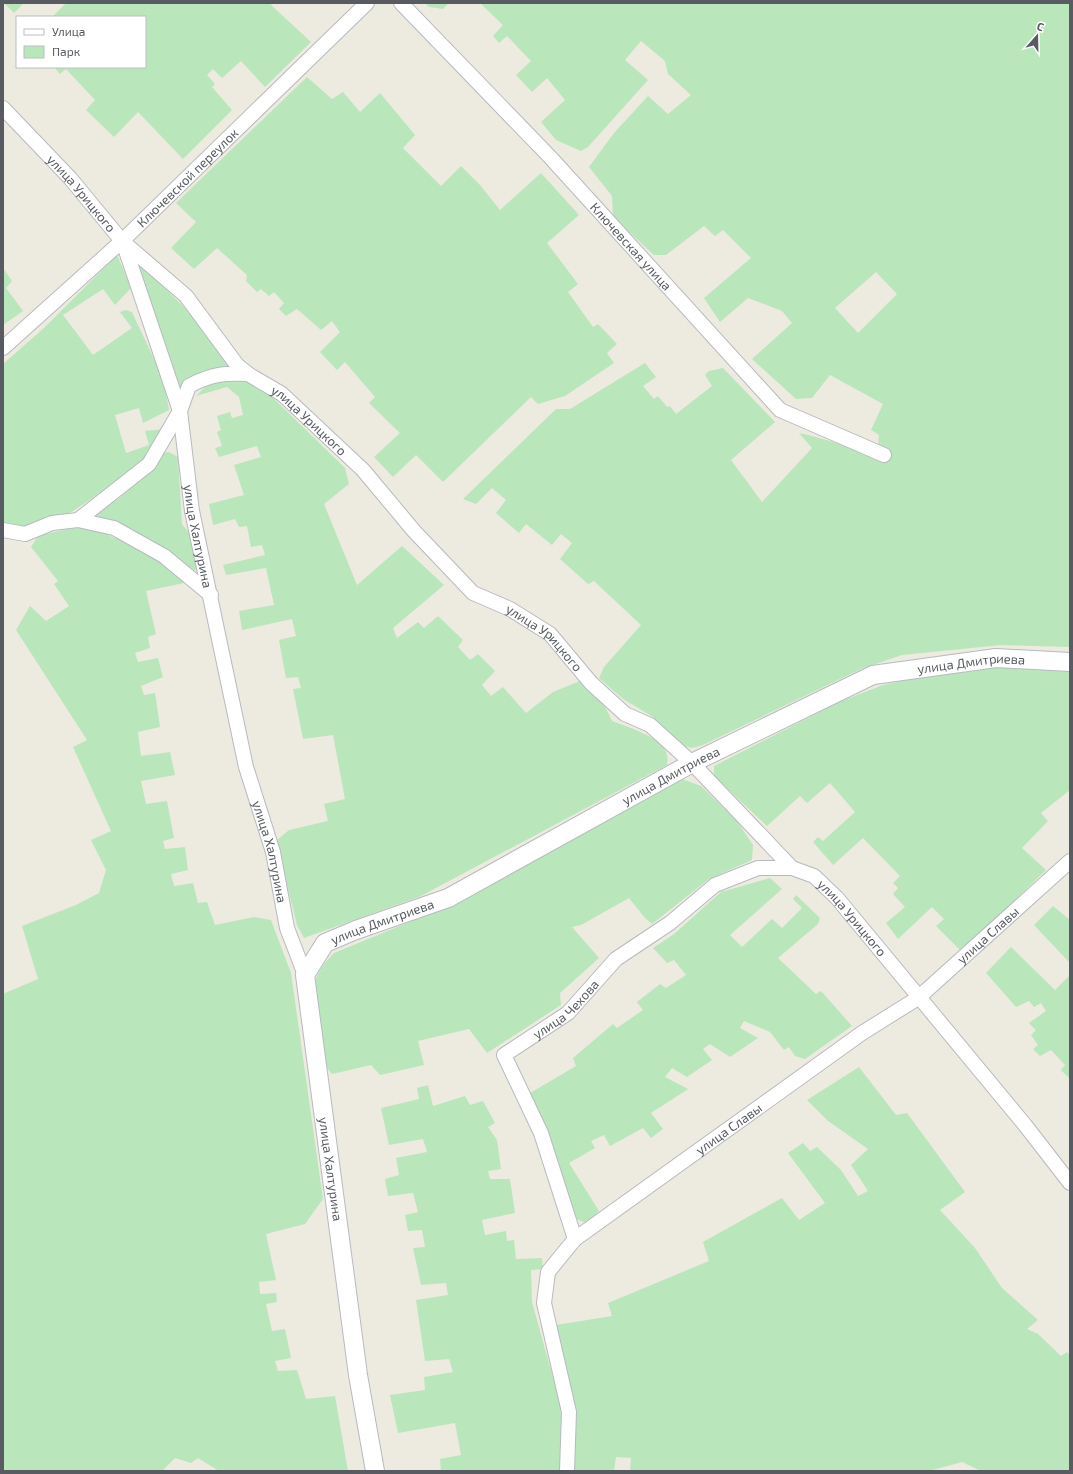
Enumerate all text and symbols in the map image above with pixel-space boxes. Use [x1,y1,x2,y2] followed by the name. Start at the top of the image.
[16,16,146,68] legend
[1017,16,1057,56] north arrow
[1035,19,1046,34] text: С
[52,24,85,38] text: Улица
[52,44,81,58] text: Парк
[133,125,241,230] street label: Ключевской переулок
[44,151,119,235] street label: улица Урицкого
[587,199,675,294] street label: Ключевская улица
[269,382,350,459] street label: улица Урицкого
[181,484,216,589] street label: улица Халтурина
[504,600,586,675] street label: улица Урицкого
[916,650,1026,677] street label: улица Дмитриева
[619,743,722,808] street label: улица Дмитриева
[249,799,290,904] street label: улица Халтурина
[814,876,890,960] street label: улица Урицкого
[328,896,436,948] street label: улица Дмитриева
[954,903,1022,967] street label: улица Славы
[530,976,602,1042] street label: улица Чехова
[692,1099,765,1158] street label: улица Славы
[316,1116,346,1222] street label: улица Халтурина

